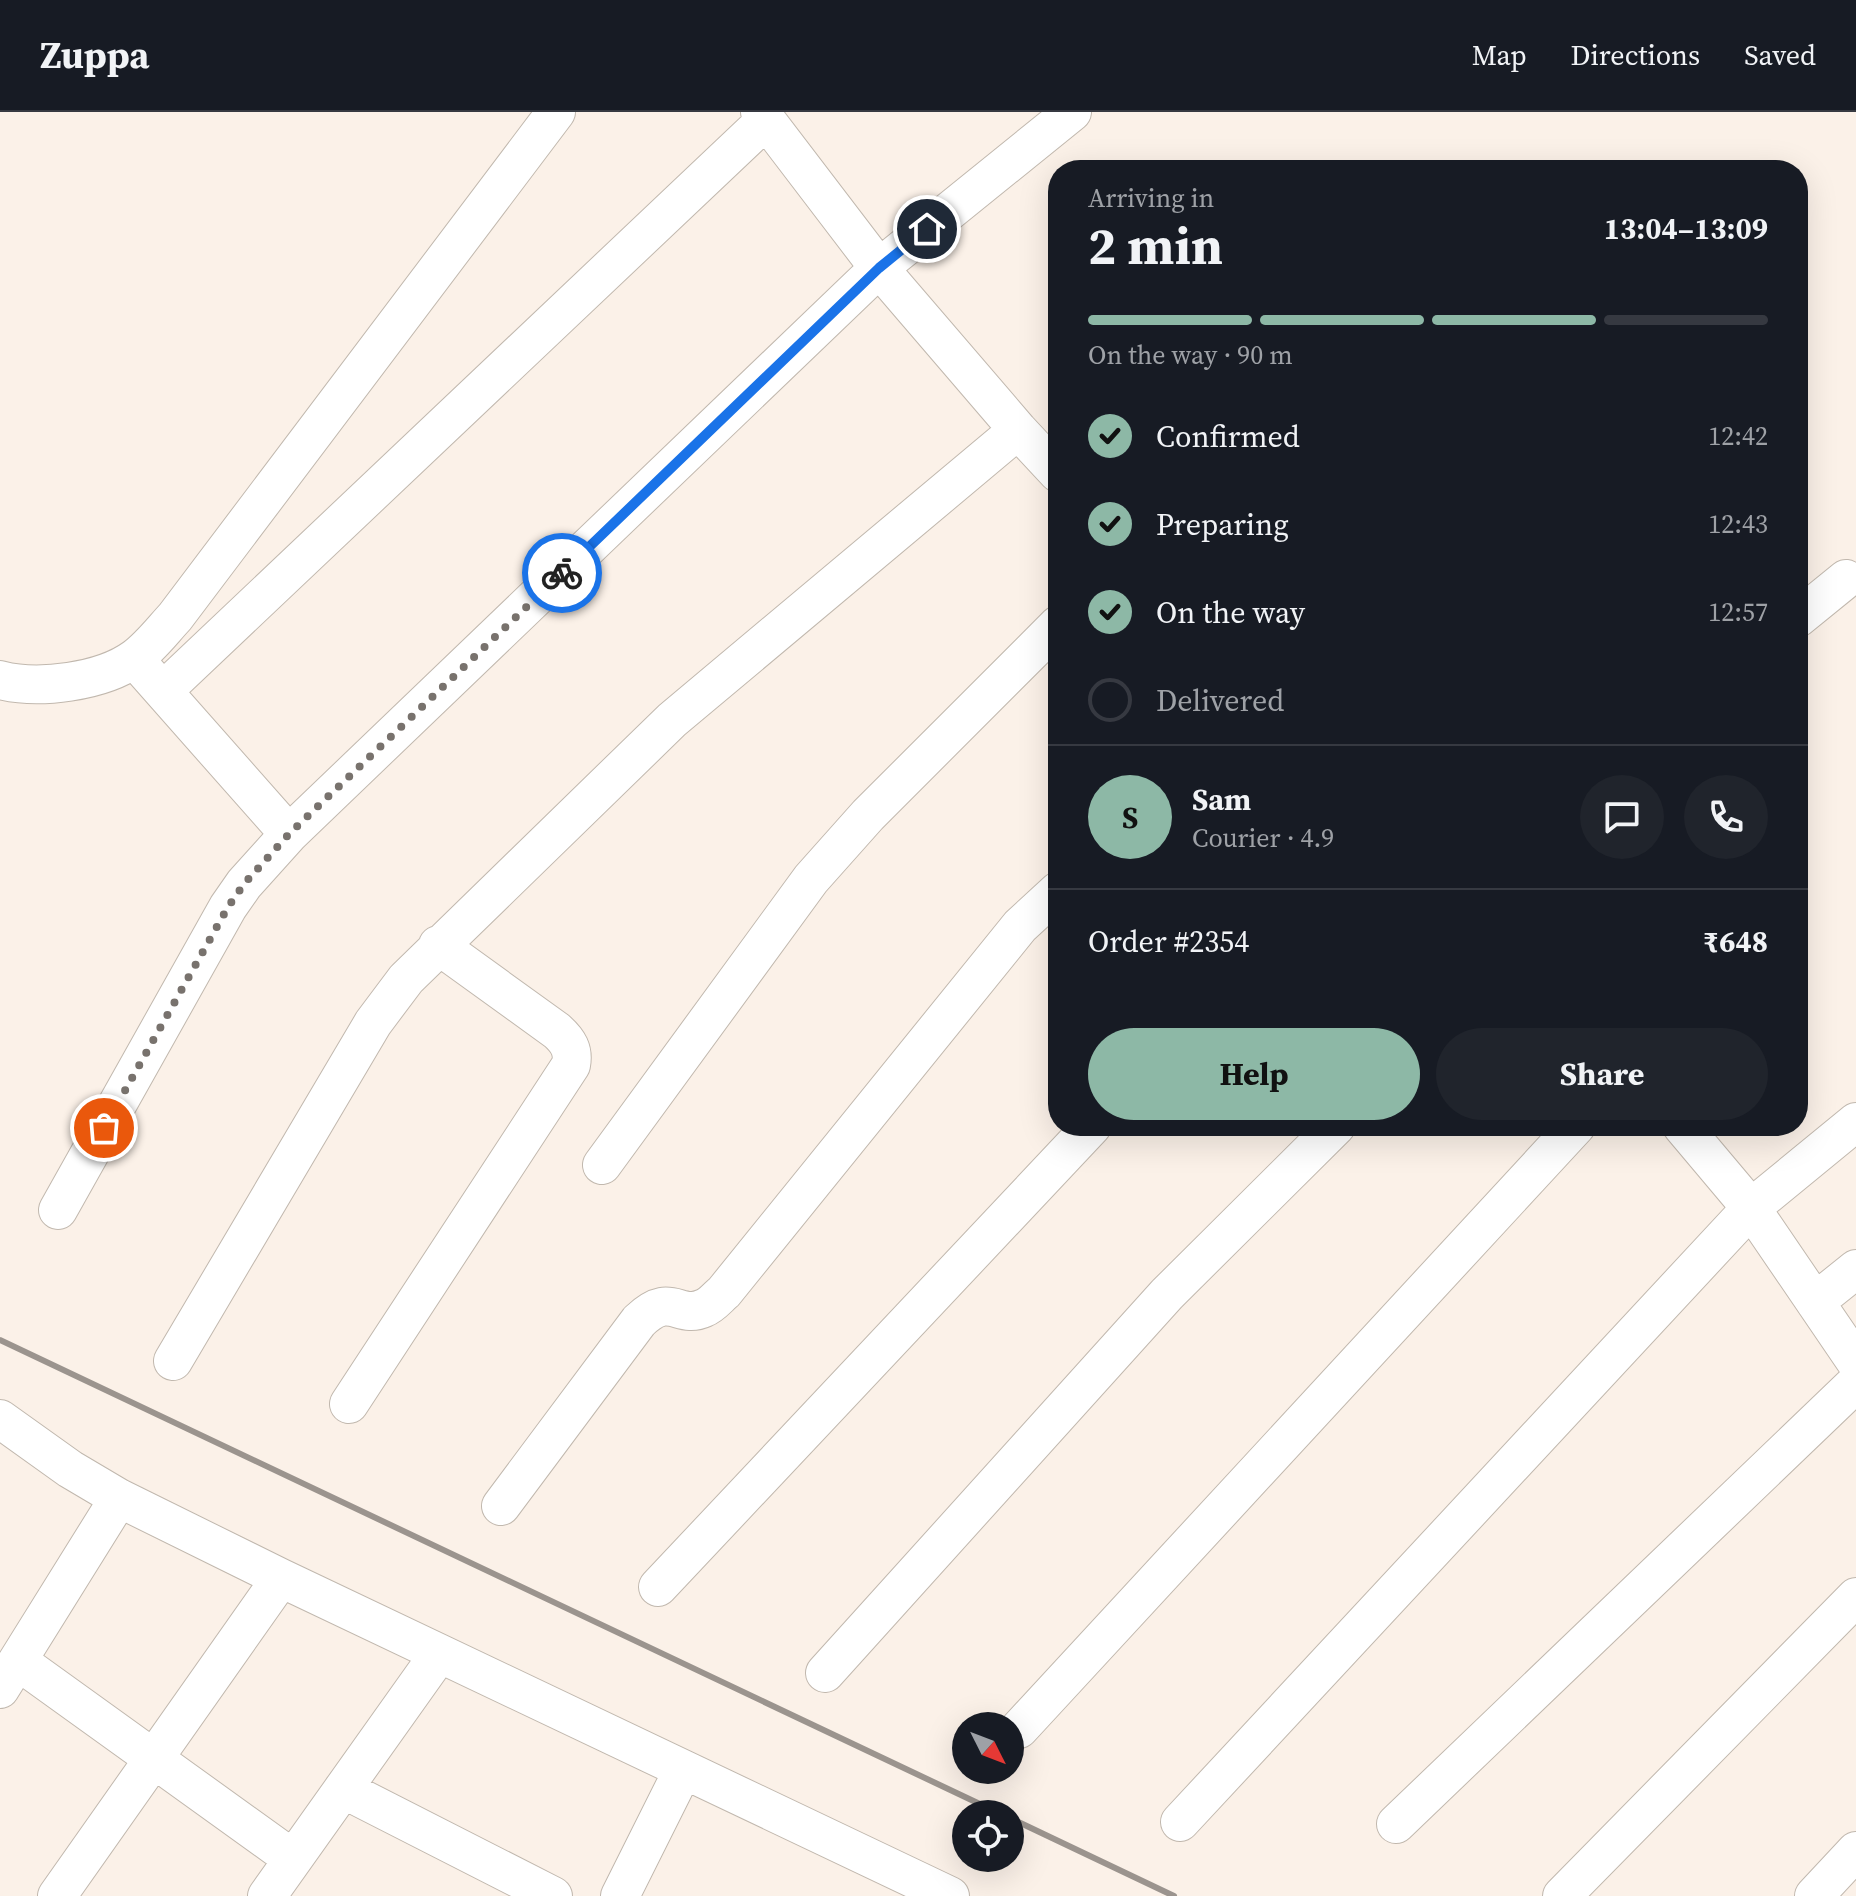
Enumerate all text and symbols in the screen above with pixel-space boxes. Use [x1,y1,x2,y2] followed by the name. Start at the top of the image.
[40,29,150,81] text: Zuppa
[1472,36,1527,74] text: Map
[1571,36,1700,74] text: Directions
[1744,36,1816,74] text: Saved
[1088,180,1214,216] text: Arriving in
[893,195,961,263] pin
[905,207,949,251] icon: home
[1604,208,1768,249] text: 13:04–13:09
[1088,210,1223,281] text: 2 min
[1088,337,1293,373] text: On the way · 90 m
[1088,414,1132,458] icon: check
[1156,416,1300,457] text: Confirmed
[1708,418,1768,454] text: 12:42
[1088,502,1132,546] icon: check
[1156,504,1289,545] text: Preparing
[1708,506,1768,542] text: 12:43
[522,533,602,613] courier
[540,551,584,595] icon: bike
[1088,590,1132,634] icon: check
[1156,592,1305,633] text: On the way
[1708,594,1768,630] text: 12:57
[1156,680,1284,721] text: Delivered
[1580,775,1664,859] button: chat
[1684,775,1768,859] button: phone
[1192,779,1251,820] text: Sam
[1122,797,1138,838] text: S
[1192,820,1334,856] text: Courier · 4.9
[1088,921,1249,962] text: Order #2354
[1703,921,1768,962] text: ₹648
[1088,1028,1420,1120] button: Help
[1436,1028,1768,1120] button: Share
[70,1094,138,1162] pin
[82,1106,126,1150] icon: bag
[952,1712,1024,1784] north arrow
[952,1712,1024,1872] map controls
[952,1800,1024,1872] button: locate

